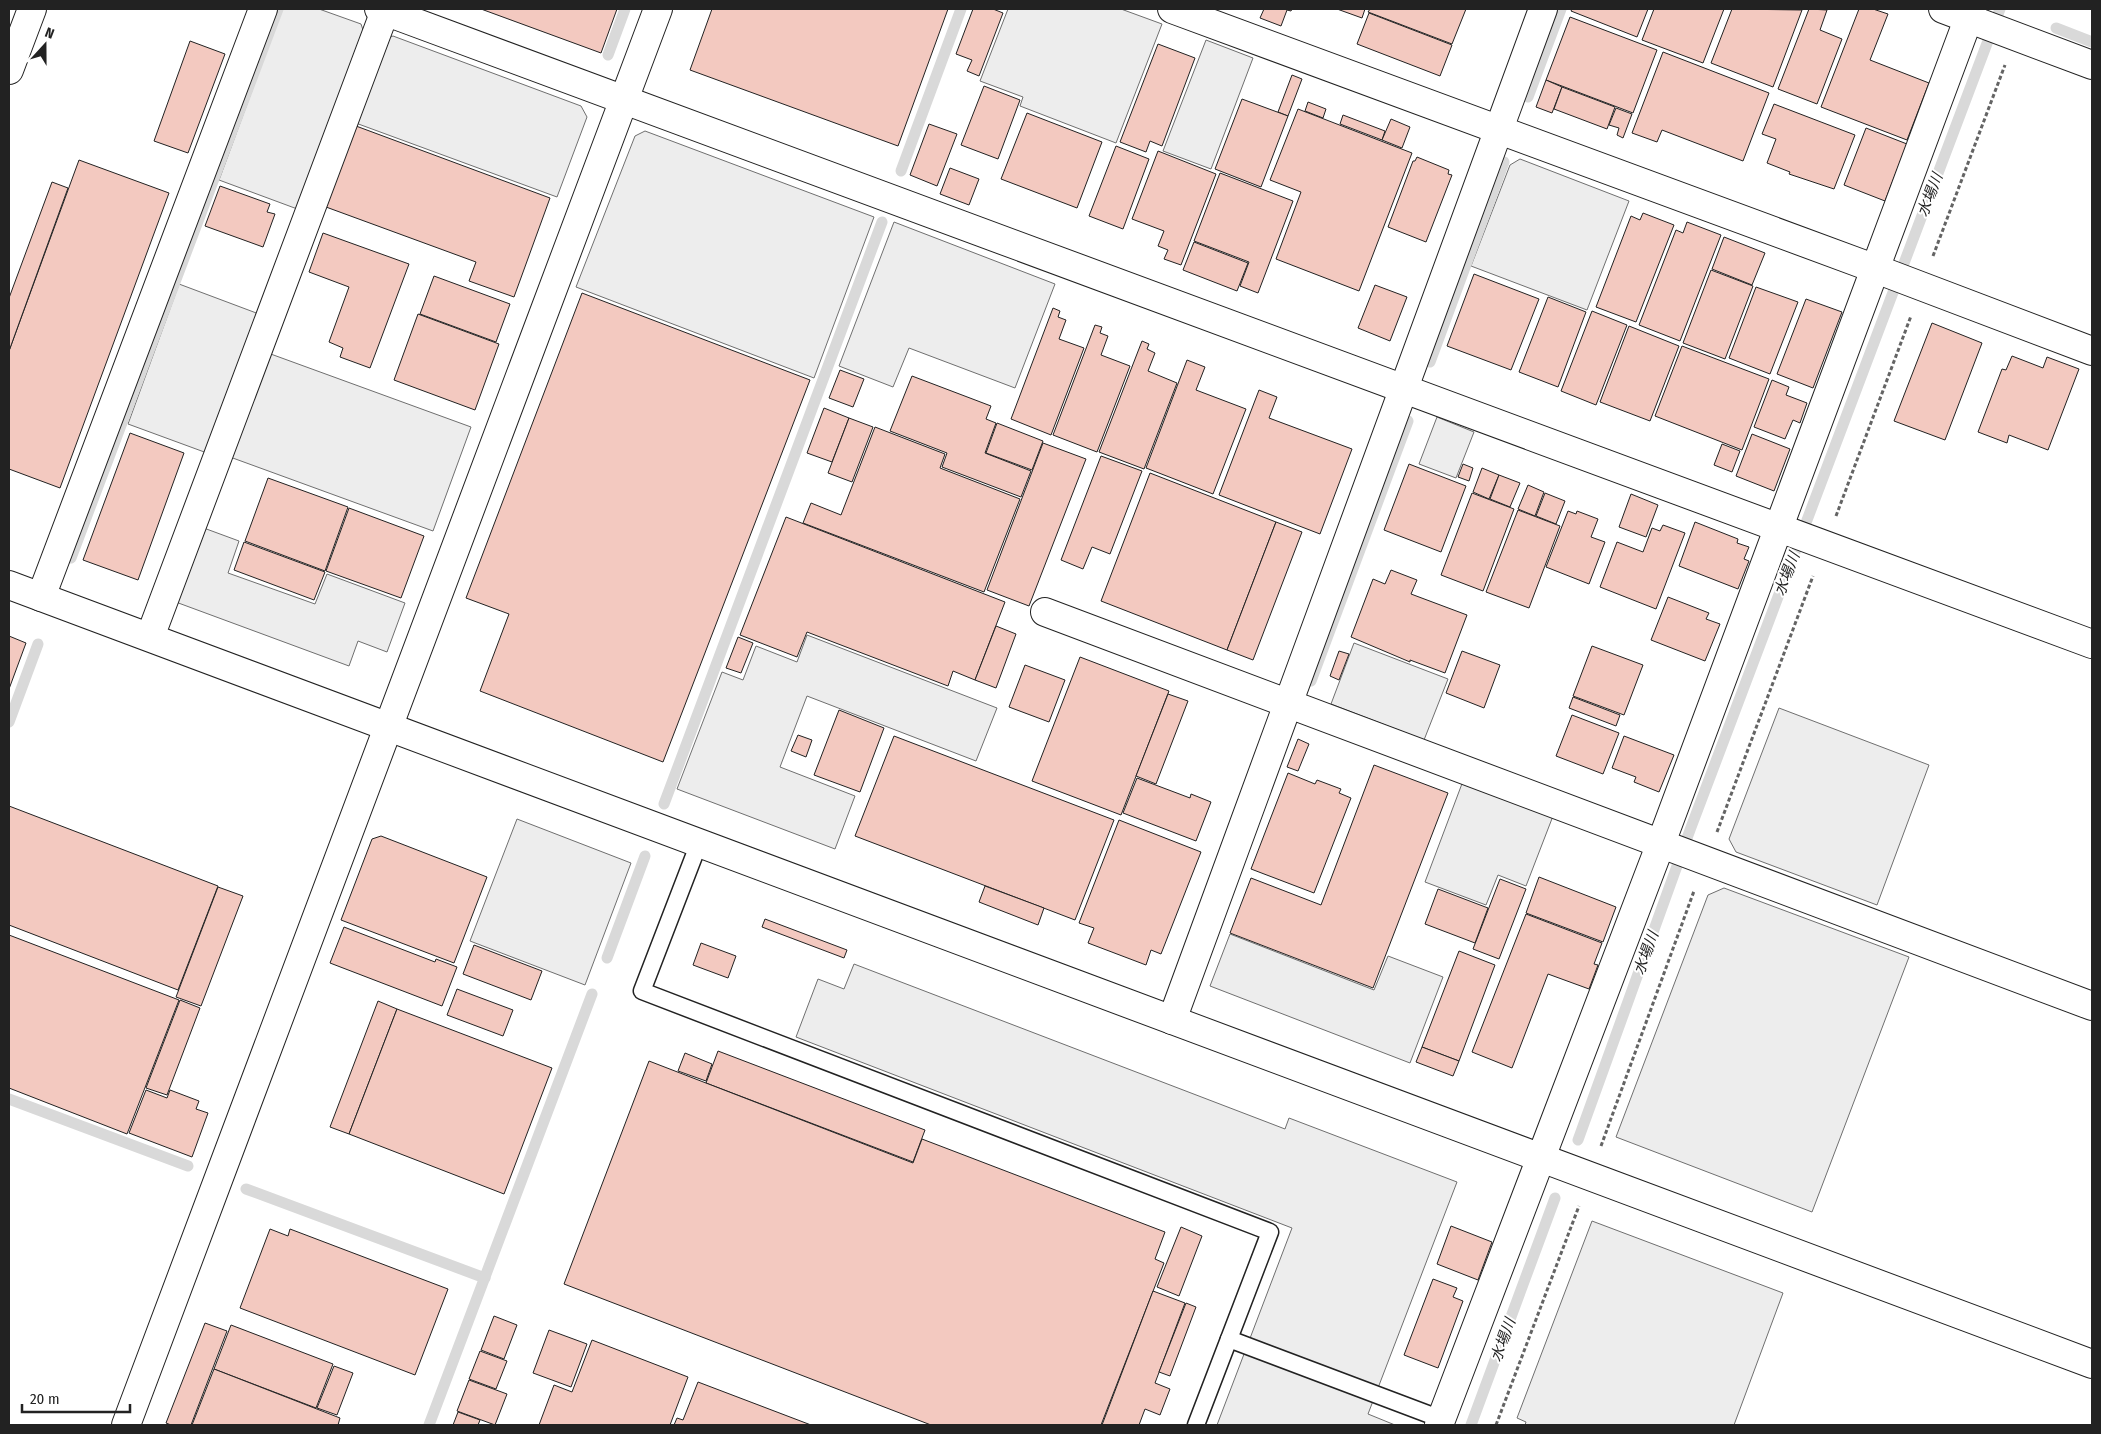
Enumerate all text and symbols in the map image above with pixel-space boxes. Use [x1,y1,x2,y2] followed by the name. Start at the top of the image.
[20,20,70,70] north arrow
[43,24,56,43] text: N
[1914,169,1947,219] water label: 水場川
[1771,548,1804,598] water label: 水場川
[1630,927,1663,977] water label: 水場川
[1487,1314,1520,1364] water label: 水場川
[22,1382,130,1414] scale bar
[30,1390,60,1408] text: 20 m

